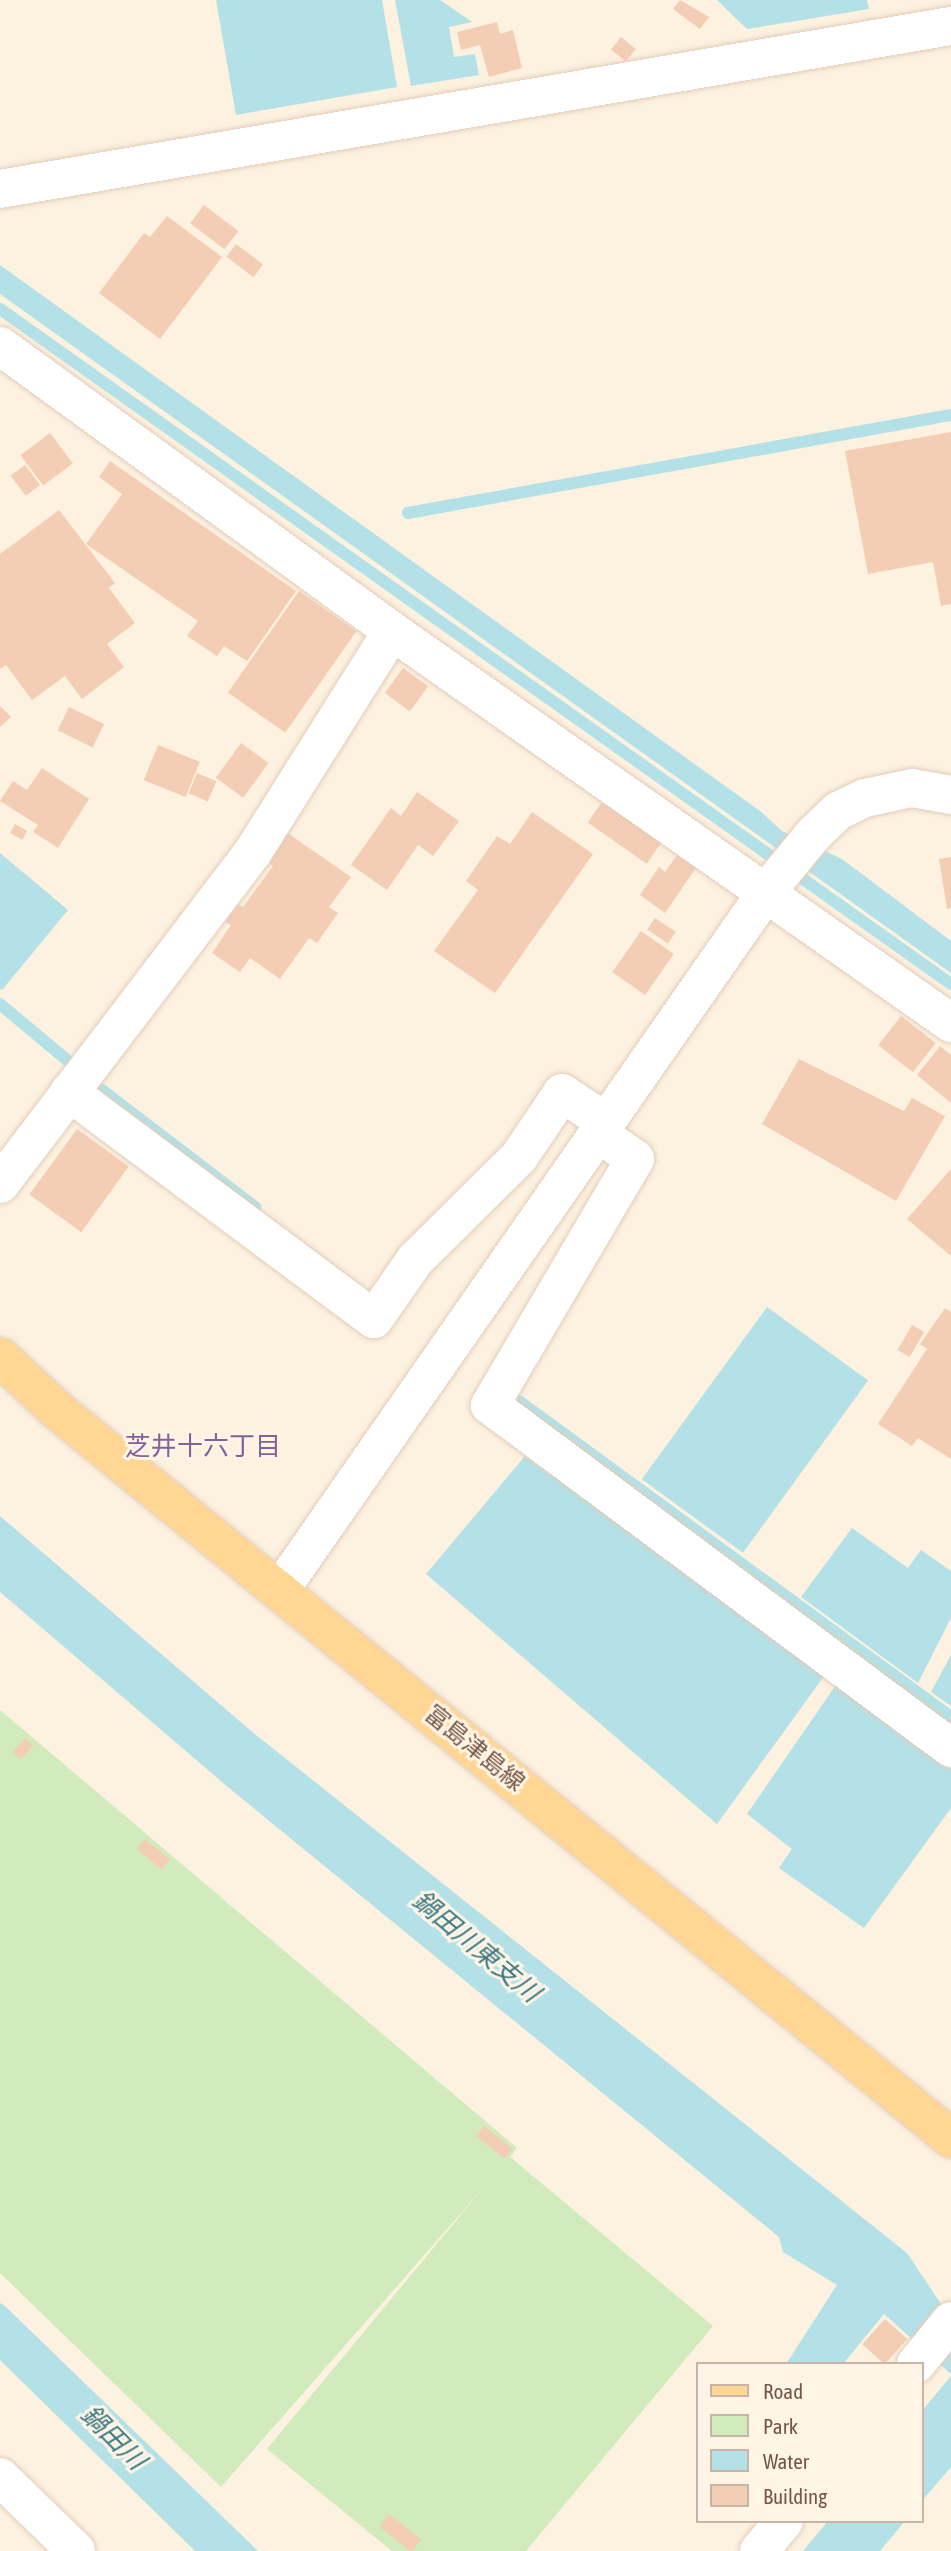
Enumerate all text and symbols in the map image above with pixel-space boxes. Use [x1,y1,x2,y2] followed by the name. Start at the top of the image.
[125,1431,281,1463] district label: 芝井十六丁目
[419,1699,531,1797] street label: 富島津島線
[406,1885,546,2009] water label: 鍋田川東支川
[696,2362,923,2523] legend
[763,2379,803,2403] text: Road
[74,2399,152,2477] water label: 鍋田川
[763,2414,798,2438] text: Park
[763,2449,809,2473] text: Water
[763,2484,827,2508] text: Building

